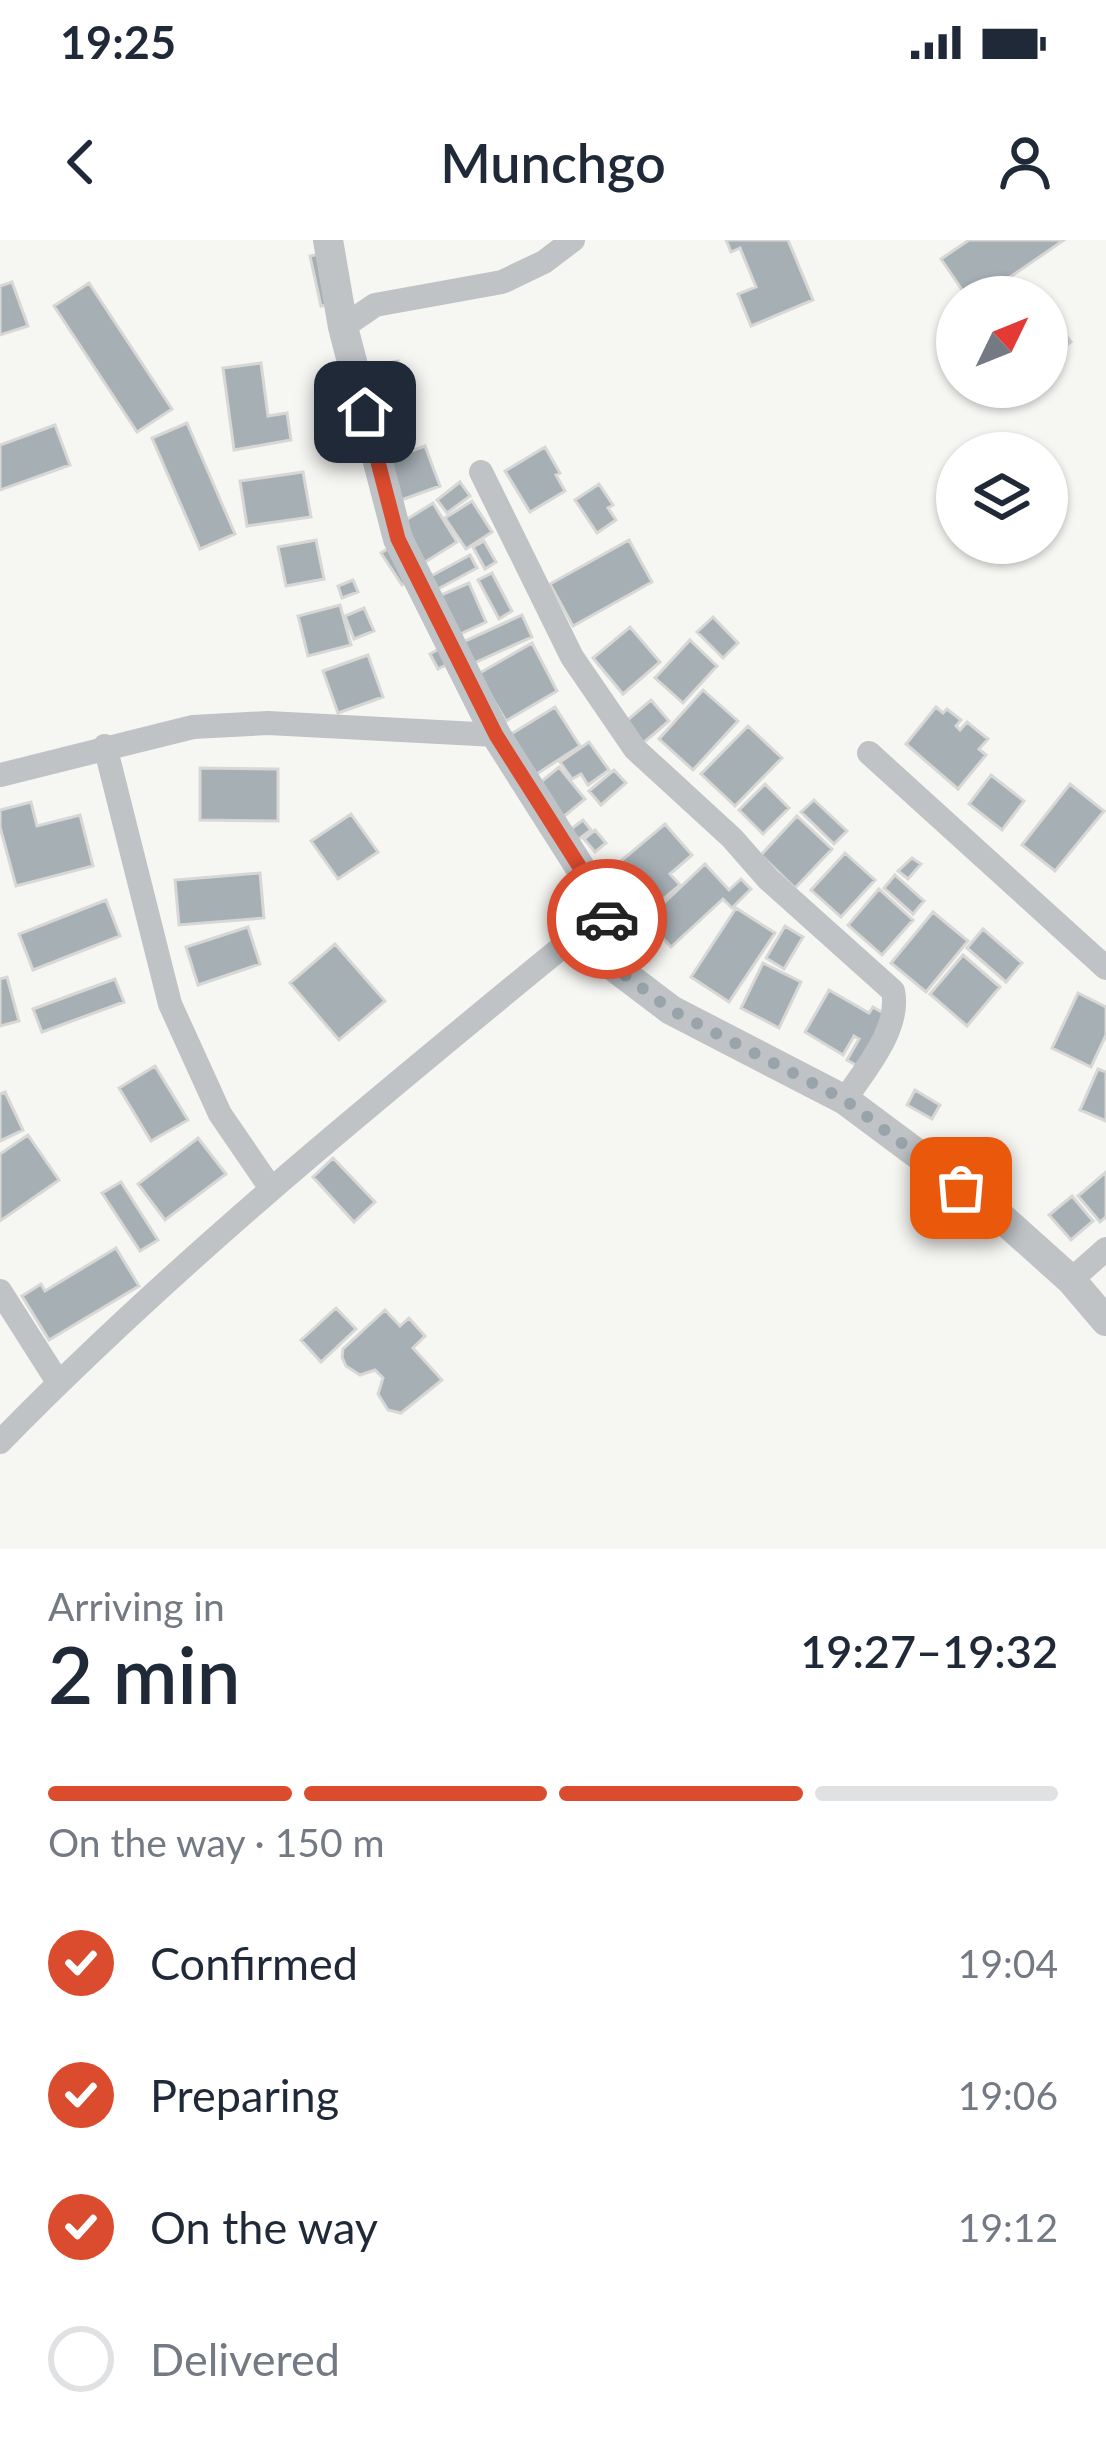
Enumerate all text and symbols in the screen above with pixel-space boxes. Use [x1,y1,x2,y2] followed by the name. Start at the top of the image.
[60,15,176,69] text: 19:25
[48,129,114,195] icon: back
[992,129,1058,195] icon: person
[440,130,666,195] text: Munchgo
[936,276,1068,408] north arrow
[936,276,1068,564] map controls
[314,361,416,463] pin
[332,379,398,445] icon: home
[936,432,1068,564] button: layers
[547,859,667,979] courier
[574,886,640,952] icon: car
[910,1137,1012,1239] pin
[928,1155,994,1221] icon: bag
[48,1583,225,1629] text: Arriving in
[800,1624,1058,1678] text: 19:27–19:32
[48,1627,241,1721] text: 2 min
[48,1819,385,1865] text: On the way · 150 m
[48,1930,114,1996] icon: check
[150,1936,358,1990] text: Confirmed
[958,1940,1058,1986] text: 19:04
[48,2062,114,2128] icon: check
[150,2068,339,2122] text: Preparing
[958,2072,1058,2118] text: 19:06
[48,2194,114,2260] icon: check
[150,2200,378,2254] text: On the way
[958,2204,1058,2250] text: 19:12
[150,2332,340,2386] text: Delivered

